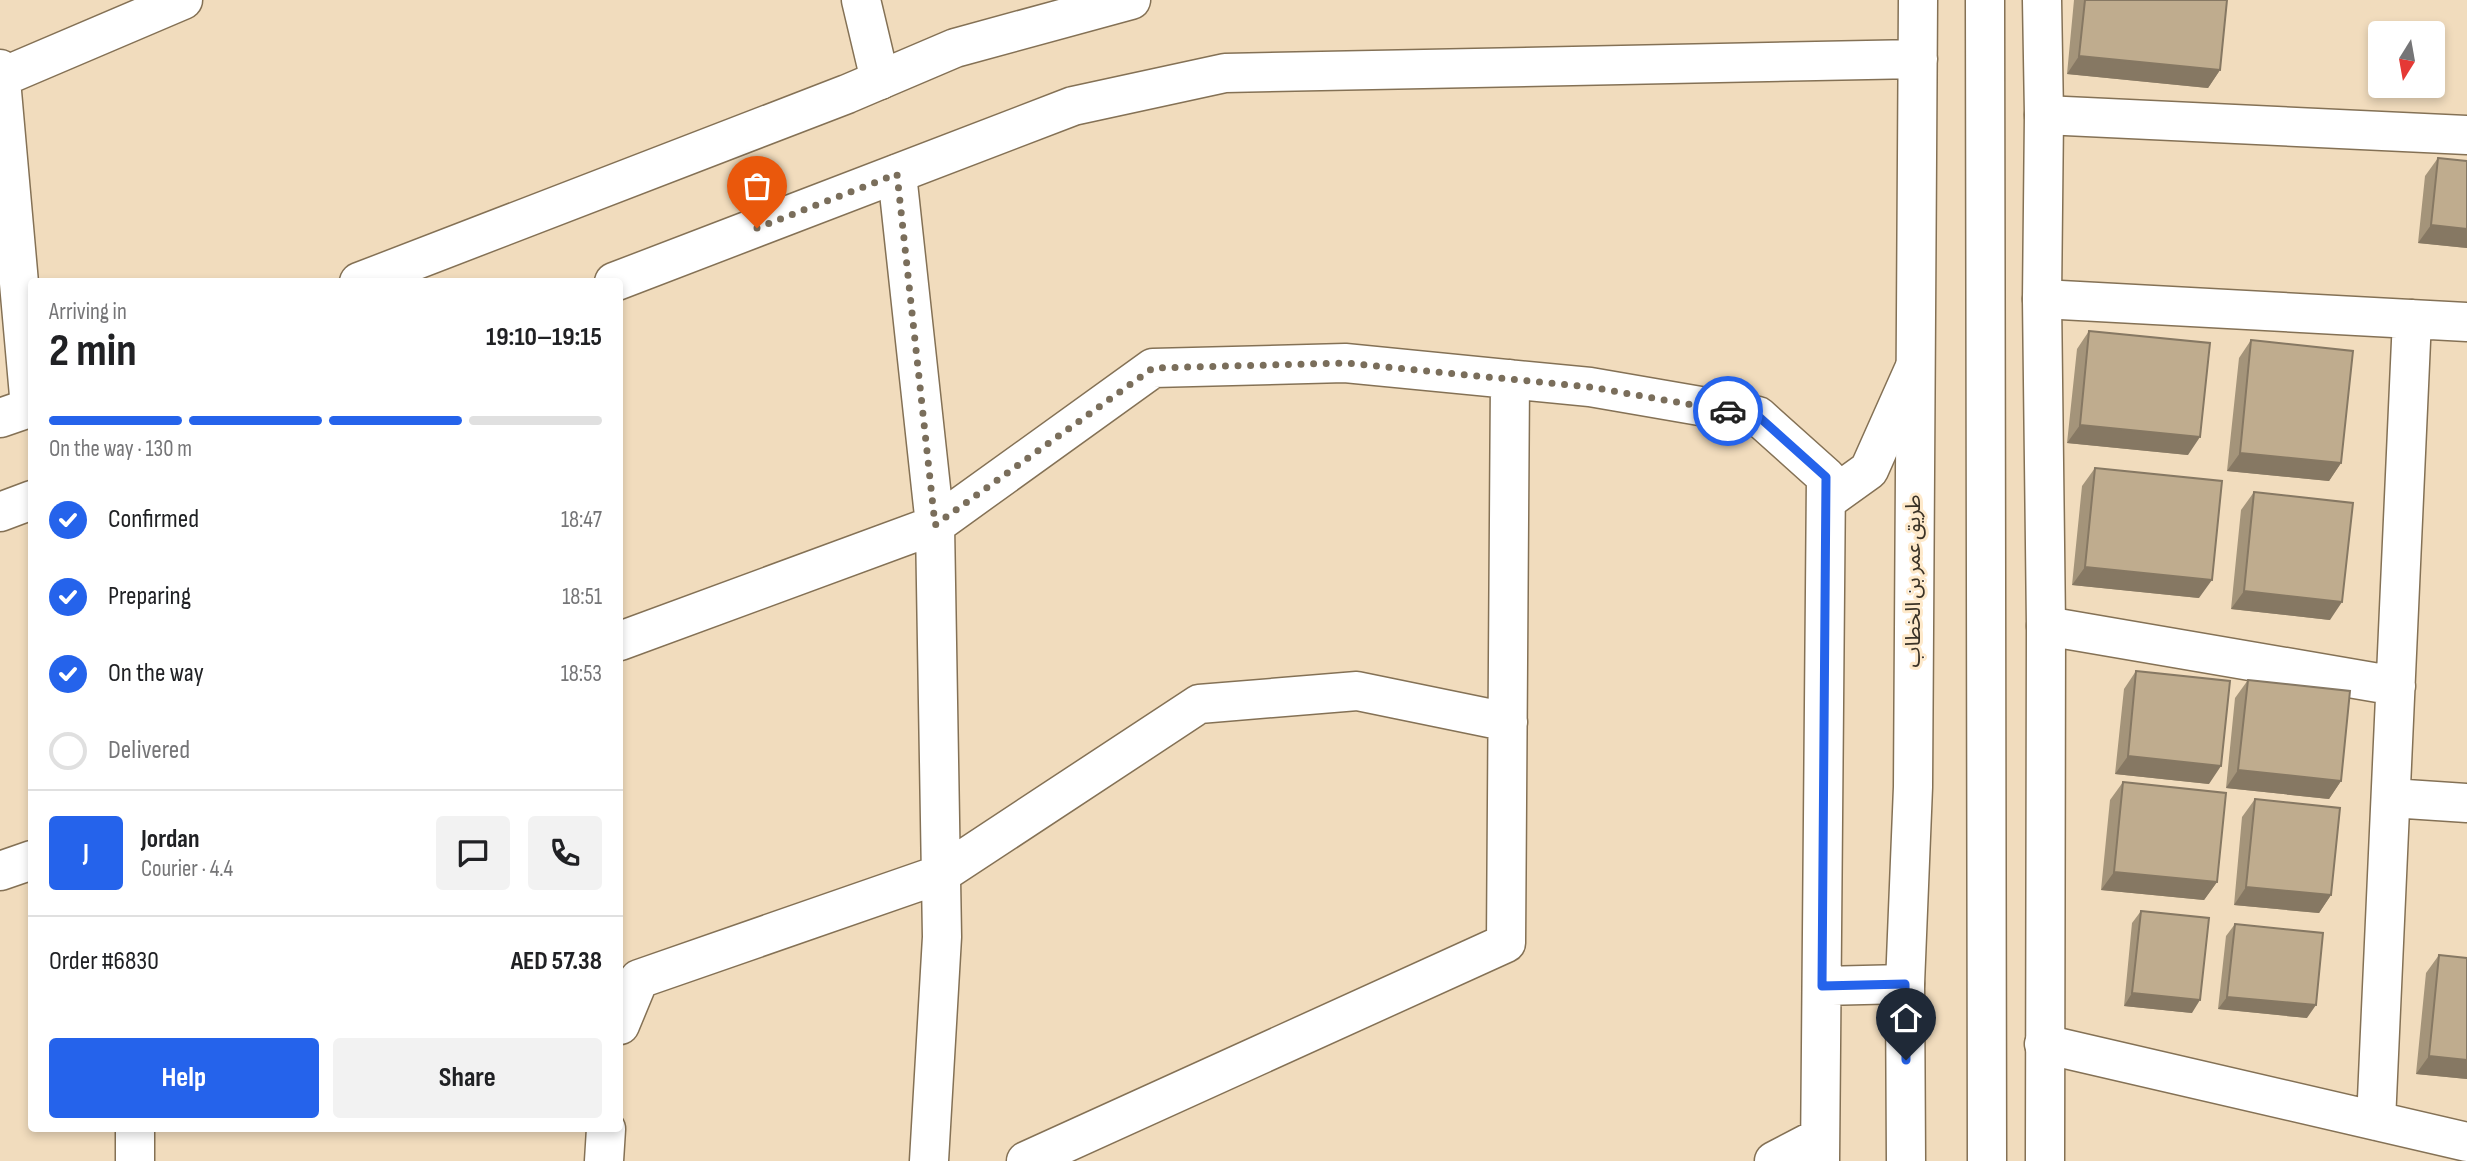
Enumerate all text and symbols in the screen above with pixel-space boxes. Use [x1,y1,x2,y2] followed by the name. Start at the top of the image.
[2368,21,2445,98] north arrow
[2368,21,2445,98] map controls
[727,156,787,228] pin
[738,167,776,205] icon: bag
[49,298,127,326] text: Arriving in
[486,322,602,353] text: 19:10–19:15
[49,324,137,379] text: 2 min
[1693,376,1763,446] courier
[1709,392,1747,430] icon: car
[49,435,192,463] text: On the way · 130 m
[1901,495,1926,667] street label: طريق عمر بن الخطاب
[49,501,87,539] icon: check
[108,504,199,535] text: Confirmed
[561,506,602,534] text: 18:47
[49,578,87,616] icon: check
[108,581,191,612] text: Preparing
[562,583,602,611] text: 18:51
[49,655,87,693] icon: check
[108,658,204,689] text: On the way
[561,660,602,688] text: 18:53
[108,735,190,766] text: Delivered
[436,816,510,890] button: chat
[528,816,602,890] button: phone
[141,824,199,855] text: Jordan
[83,838,89,869] text: J
[141,855,233,883] text: Courier · 4.4
[49,946,159,977] text: Order #6830
[511,946,602,977] text: AED 57.38
[1876,988,1936,1060] pin
[1887,999,1925,1037] icon: home
[49,1038,319,1118] button: Help
[333,1038,602,1118] button: Share

